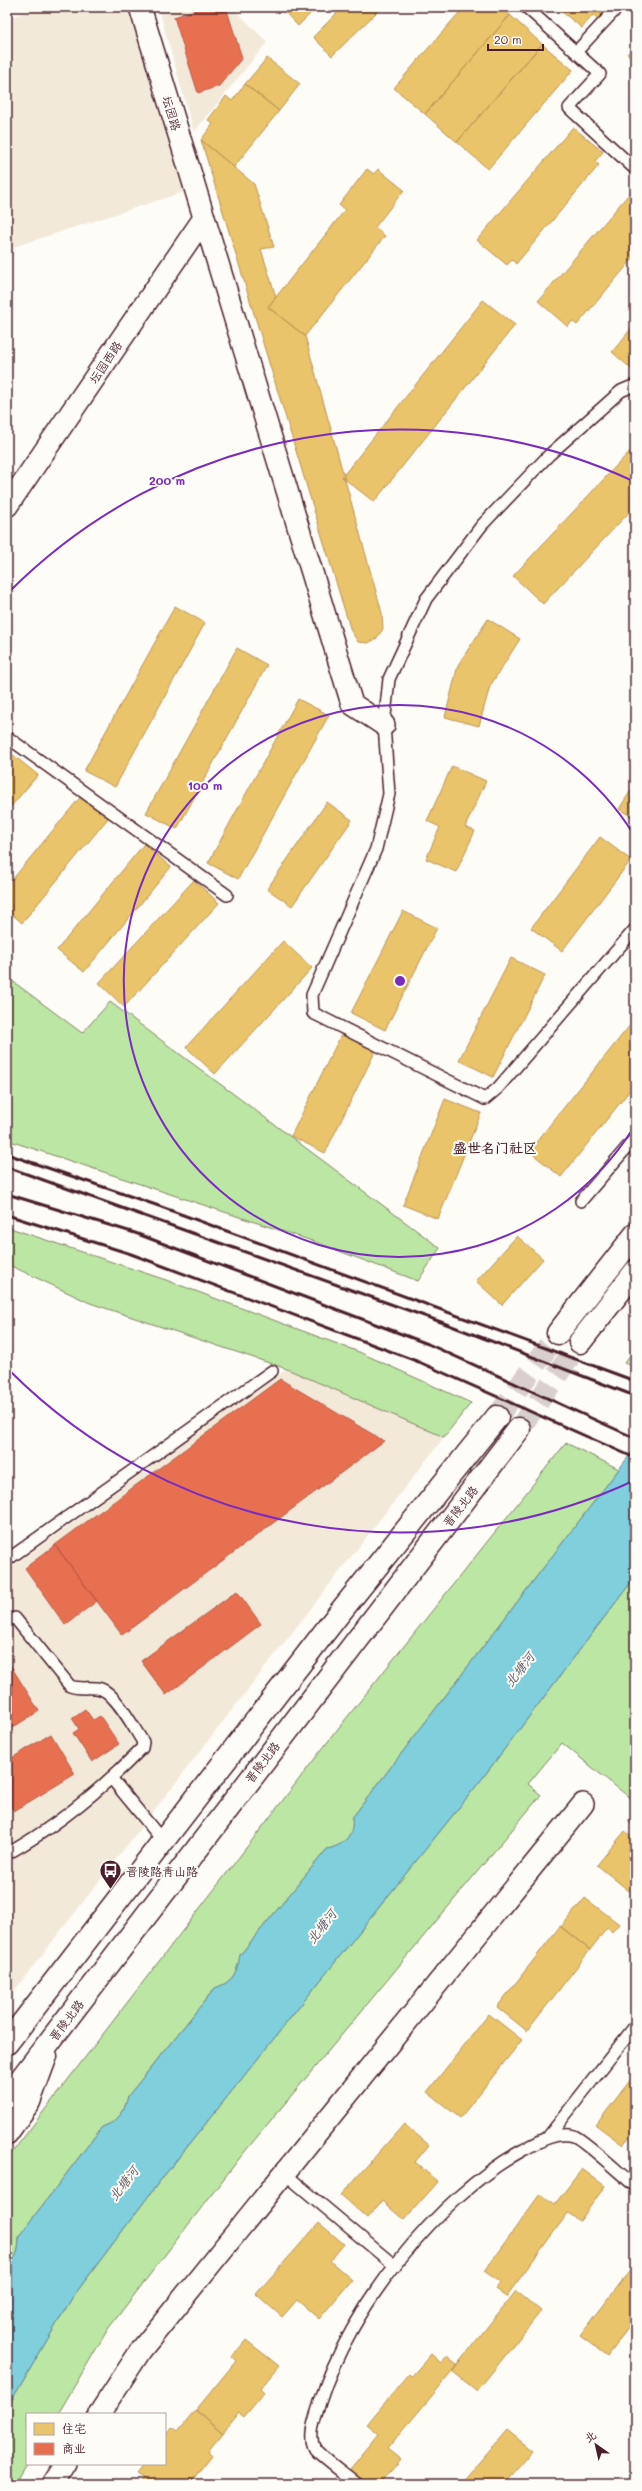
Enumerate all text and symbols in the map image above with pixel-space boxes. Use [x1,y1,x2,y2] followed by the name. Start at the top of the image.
[488,26,543,52] scale bar
[494,31,522,47] text: 20 m
[159,93,185,133] street label: 坛园路
[85,338,125,386] street label: 坛园西路
[149,472,185,488] text: 200 m
[188,777,222,793] text: 100 m
[393,974,407,988] centre of rings
[453,1138,537,1157] district label: 盛世名门社区
[439,1482,481,1530] street label: 晋陵北路
[500,1647,539,1690] water label: 北塘河
[241,1738,283,1786] street label: 晋陵北路
[98,1858,124,1891] bus stop icon: 晋陵路青山路
[126,1863,198,1879] place label: 晋陵路青山路
[302,1904,341,1947] water label: 北塘河
[45,1996,87,2044] street label: 晋陵北路
[104,2161,143,2204] water label: 北塘河
[26,2413,166,2465] legend
[62,2420,86,2436] text: 住宅
[576,2425,616,2465] north arrow
[581,2427,599,2446] text: 北
[62,2440,86,2456] text: 商业

